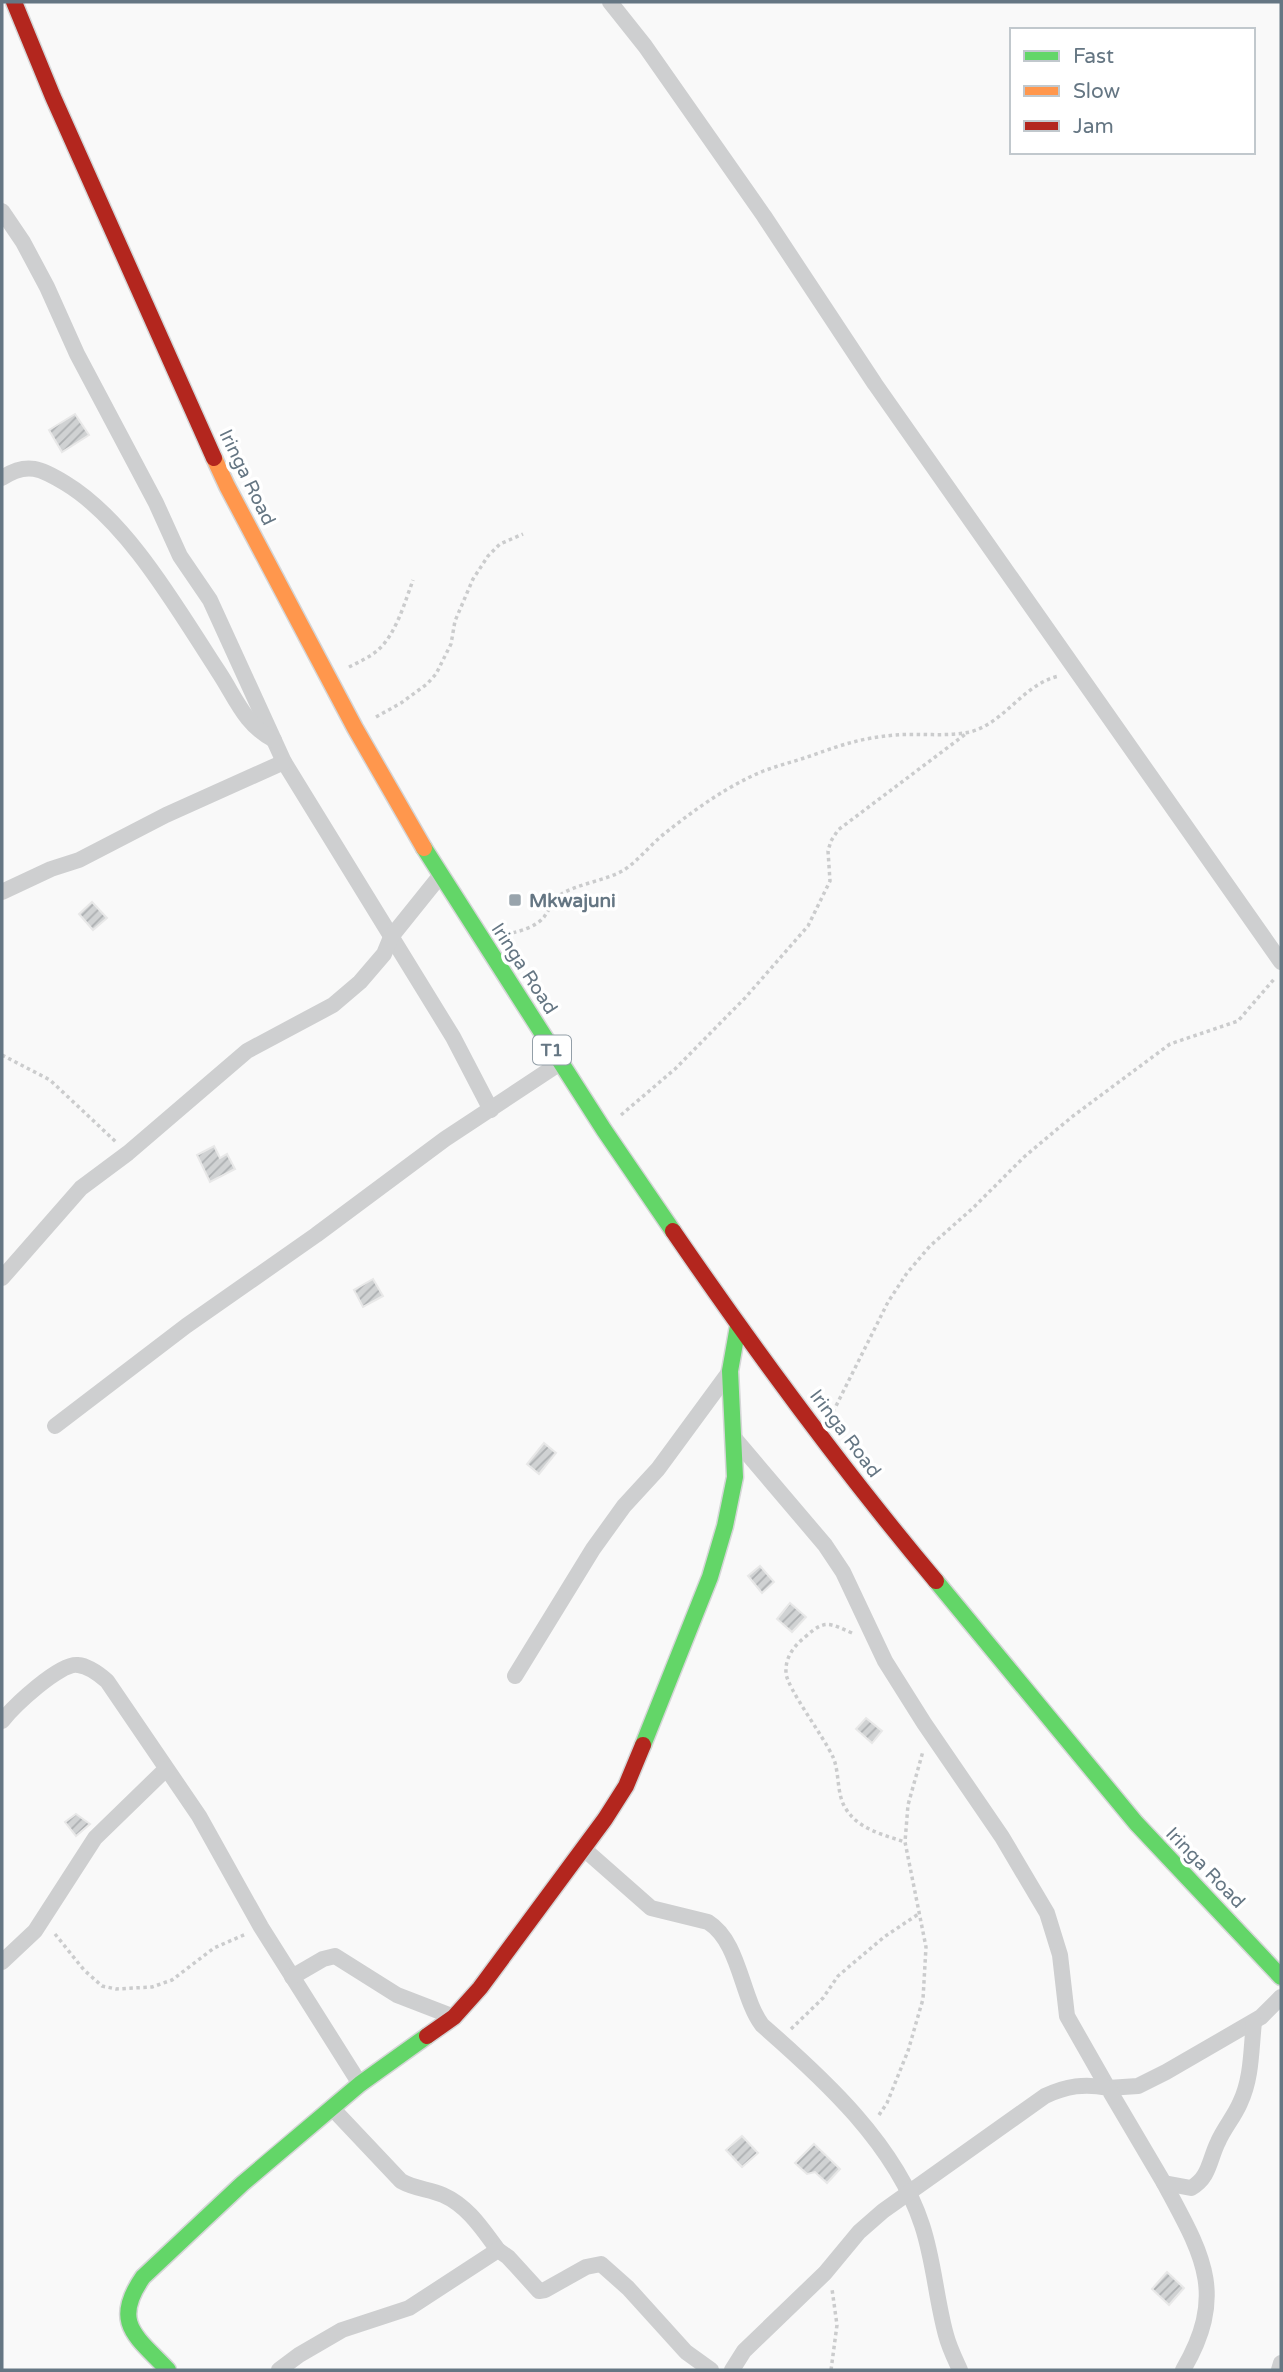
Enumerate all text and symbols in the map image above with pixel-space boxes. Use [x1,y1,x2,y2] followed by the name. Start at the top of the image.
[1010,28,1255,154] legend
[1073,44,1114,69] text: Fast
[1073,79,1121,104] text: Slow
[1073,114,1114,139] text: Jam
[214,426,280,529] street label: Iringa Road
[529,890,616,913] place label: Mkwajuni
[507,892,523,908] marker: Mkwajuni
[487,919,562,1018] street label: Iringa Road
[533,1036,571,1064] road number: T1
[805,1385,885,1482] street label: Iringa Road
[1161,1823,1249,1913] street label: Iringa Road

